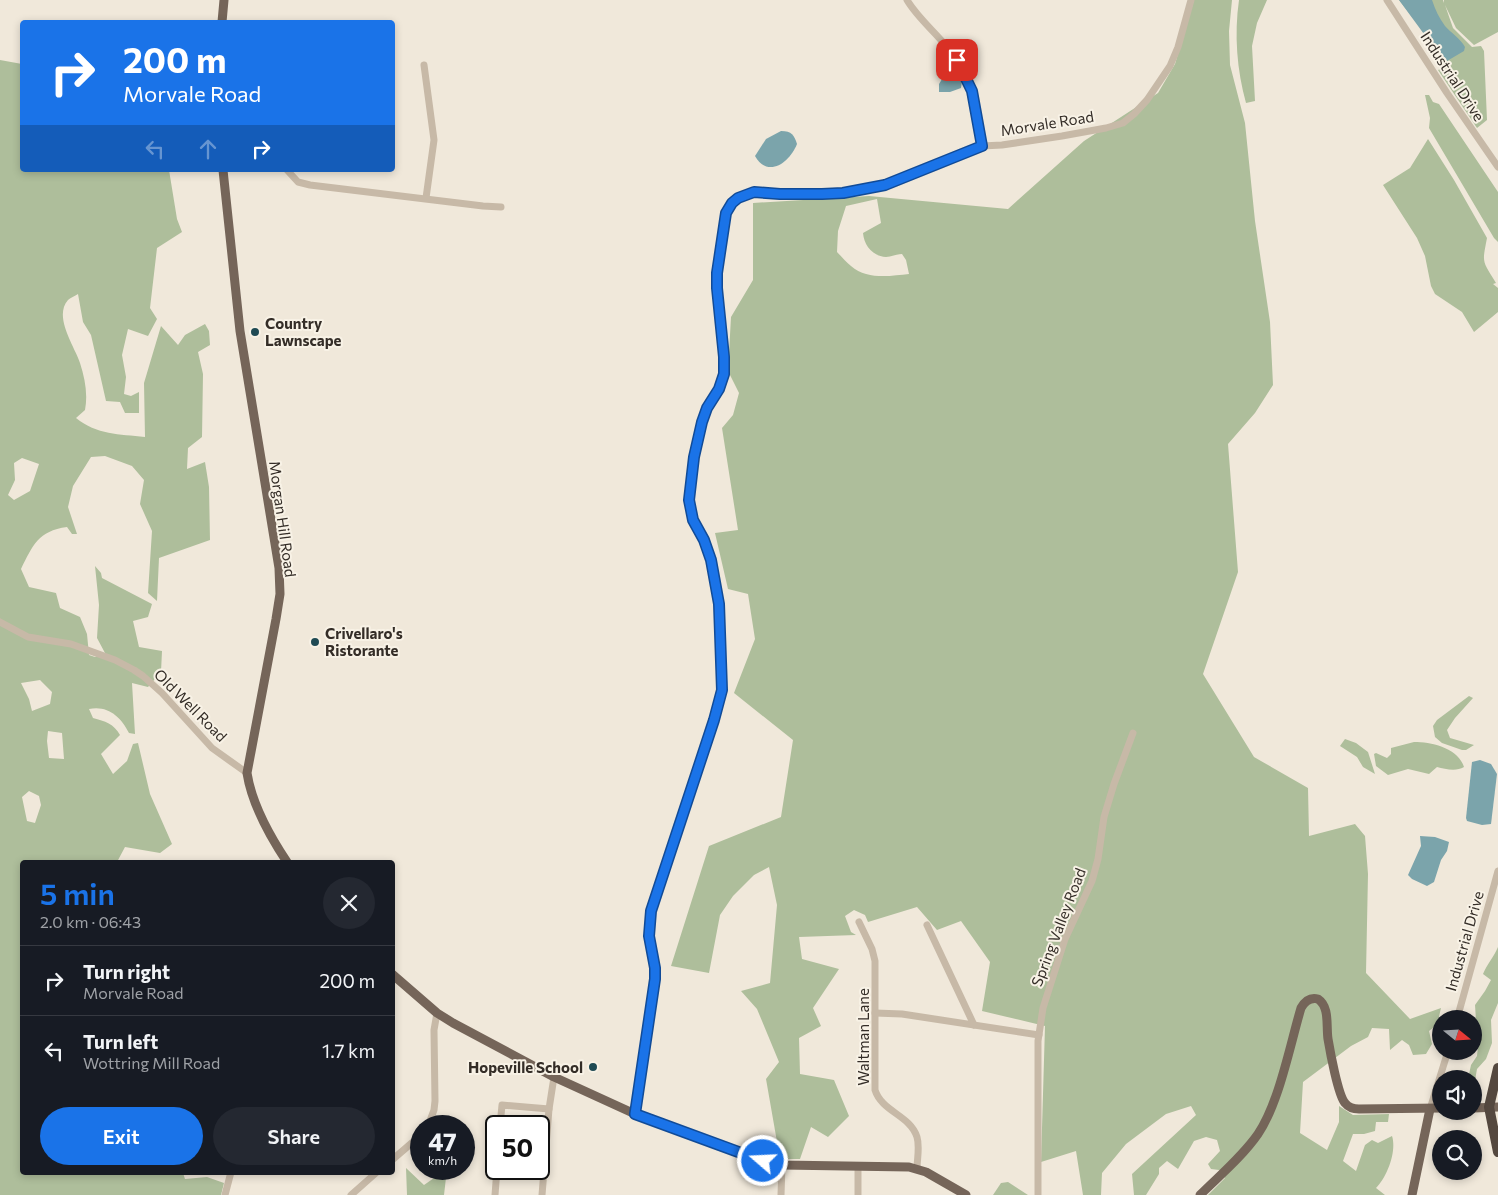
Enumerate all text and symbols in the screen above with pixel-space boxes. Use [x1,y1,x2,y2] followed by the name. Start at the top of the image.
[1417,28,1489,124] street label: Industrial Drive
[123,37,226,80] text: 200 m
[936,39,978,81] pin
[40,40,105,105] icon: right
[943,46,971,74] icon: arrive
[123,80,261,107] text: Morvale Road
[999,107,1095,139] street label: Morvale Road
[141,135,169,163] icon: left
[194,135,222,163] icon: ahead
[247,135,275,163] icon: right
[265,314,342,349] place label: Country Lawnscape
[249,326,261,338] marker: Country Lawnscape
[266,460,300,578] street label: Morgan Hill Road
[325,624,403,659] place label: Crivellaro's Ristorante
[309,636,321,648] marker: Crivellaro's Ristorante
[151,665,231,745] street label: Old Well Road
[1027,865,1089,989] street label: Spring Valley Road
[40,874,115,911] text: 5 min
[323,877,375,929] button: close
[1441,889,1487,993] street label: Industrial Drive
[40,912,141,931] text: 2.0 km · 06:43
[83,960,170,983] text: Turn right
[40,967,68,995] icon: right
[320,969,375,992] text: 200 m
[83,983,184,1002] text: Morvale Road
[854,988,872,1086] street label: Waltman Lane
[1432,1010,1482,1060] north arrow
[1432,1010,1482,1180] map controls
[83,1030,158,1053] text: Turn left
[40,1037,68,1065] icon: left
[322,1039,375,1062] text: 1.7 km
[83,1053,220,1072] text: Wottring Mill Road
[468,1058,583,1076] place label: Hopeville School
[587,1061,599,1073] marker: Hopeville School
[1432,1070,1482,1120] button: sound
[40,1107,203,1165] button: Exit
[213,1107,375,1165] button: Share
[485,1115,550,1180] speed limit sign: 50
[428,1126,457,1156] text: 47
[1432,1130,1482,1180] button: search
[736,1134,788,1186] position arrow
[428,1153,457,1167] text: km/h

